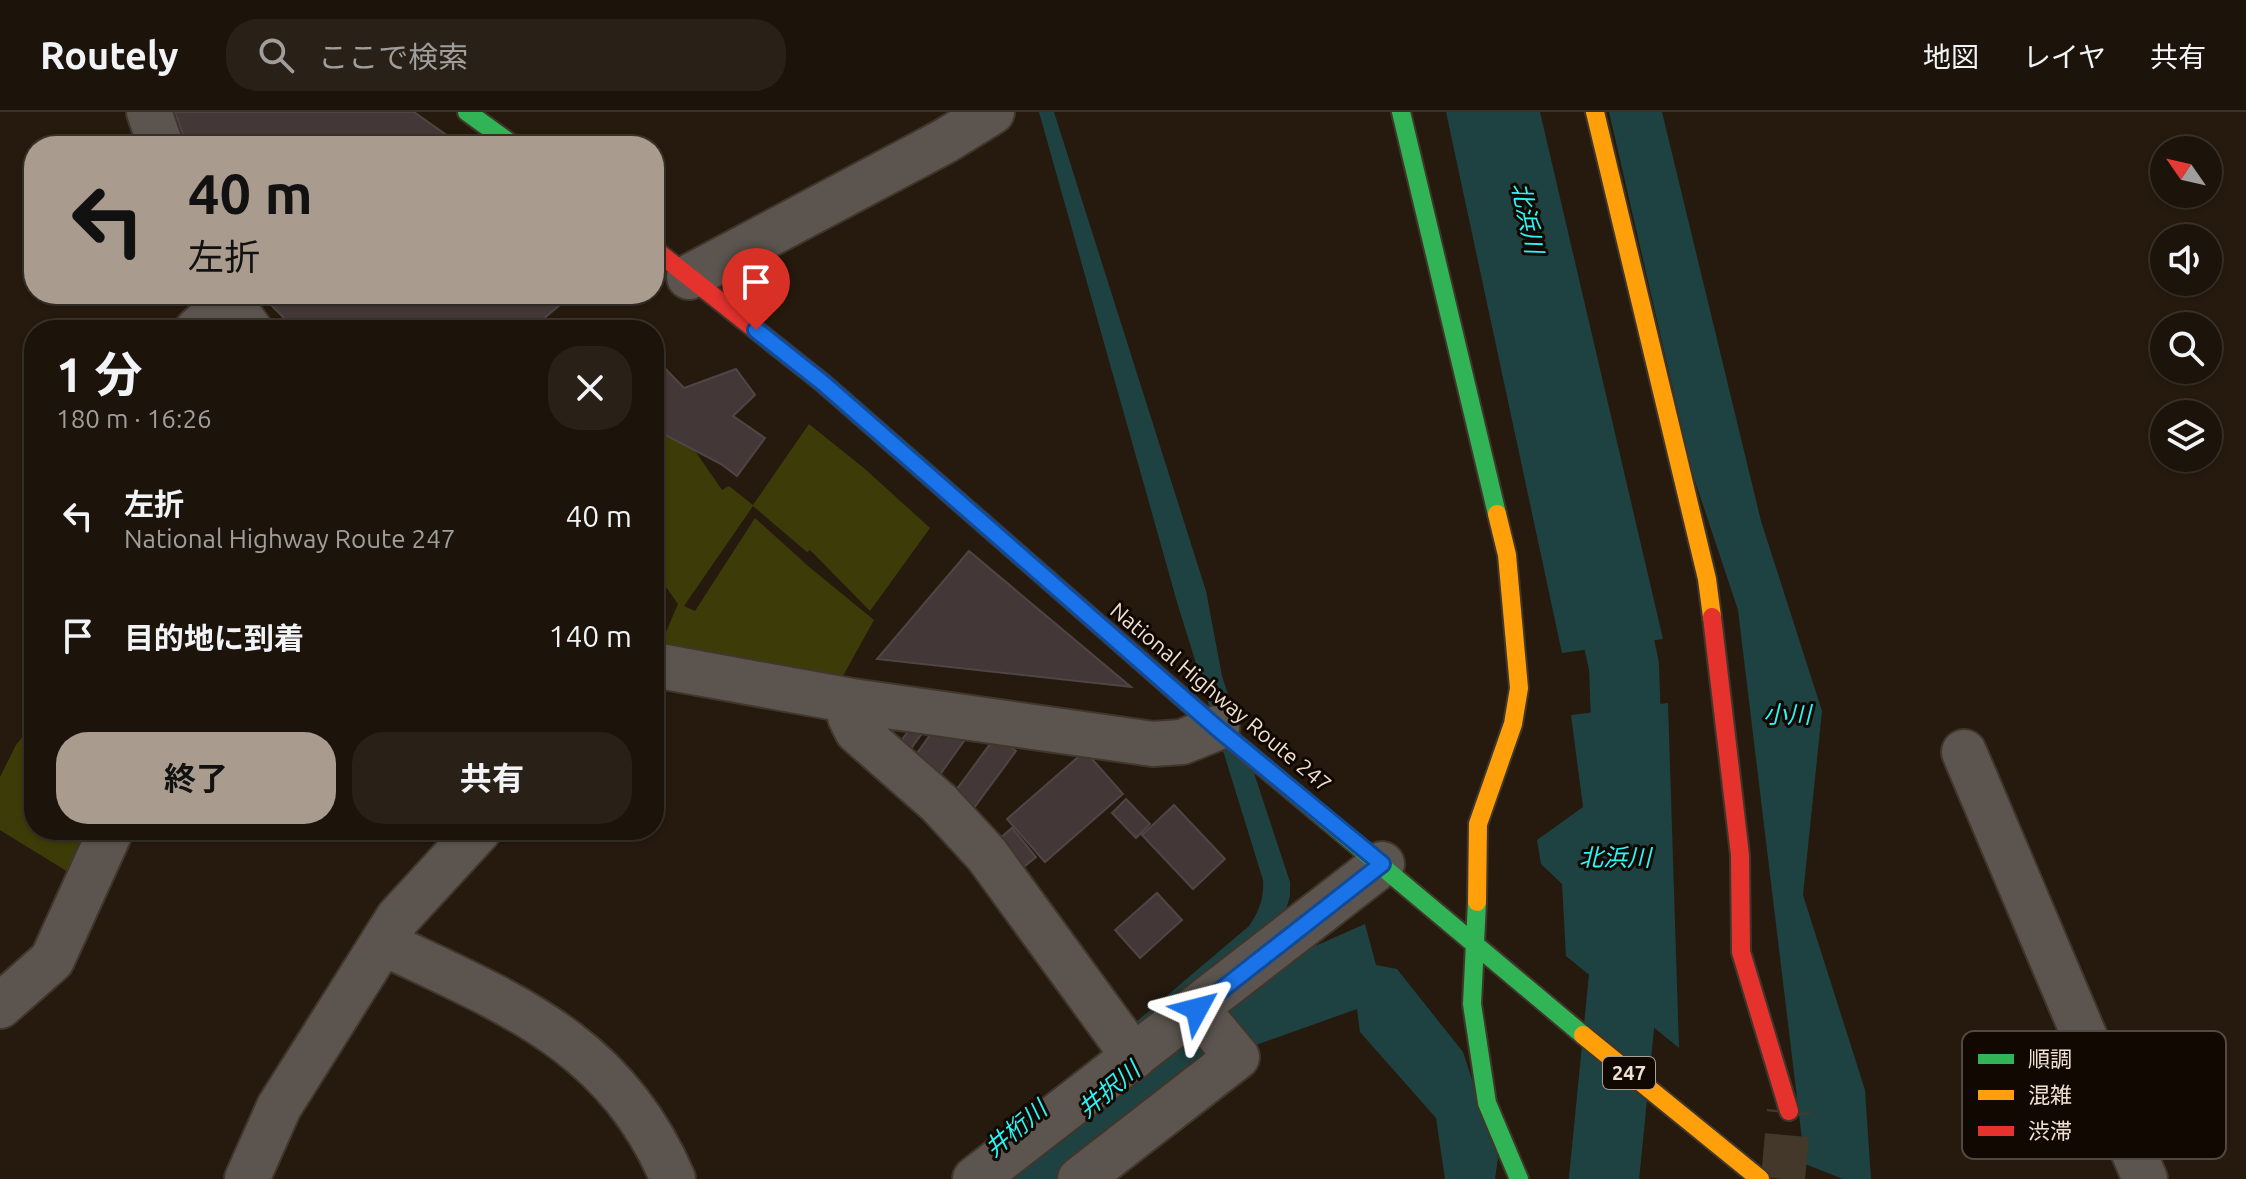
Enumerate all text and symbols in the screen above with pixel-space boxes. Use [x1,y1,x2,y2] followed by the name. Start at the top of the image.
[226,19,786,91] search box
[254,33,298,77] icon: search
[40,34,178,76] text: Routely
[318,40,468,74] text: ここで検索
[1923,41,1979,72] text: 地図
[2023,41,2106,72] text: レイヤ
[2150,41,2206,72] text: 共有
[2150,136,2222,208] north arrow
[2150,136,2222,472] map controls
[188,162,313,225] text: 40 m
[56,168,160,272] icon: left
[1507,180,1549,259] water label: 北浜川
[2150,224,2222,296] button: sound
[188,236,260,277] text: 左折
[722,248,790,330] pin
[734,260,778,304] icon: arrive
[2150,312,2222,384] button: search
[548,346,632,430] button: close
[56,347,142,401] text: 1 分
[2150,400,2222,472] button: layers
[56,404,212,433] text: 180 m · 16:26
[124,487,184,521] text: 左折
[56,494,100,538] icon: left
[565,499,632,533] text: 40 m
[124,524,456,553] text: National Highway Route 247
[1106,597,1337,796] street label: National Highway Route 247
[56,614,100,658] icon: arrive
[548,619,632,653] text: 140 m
[124,621,304,655] text: 目的地に到着
[1763,701,1814,728] water label: 小川
[56,732,336,824] button: 終了
[352,732,632,824] button: 共有
[1579,844,1654,871] water label: 北浜川
[1155,967,1239,1051] position arrow
[1962,1031,2226,1159] legend
[2028,1046,2072,1071] text: 順調
[1072,1054,1147,1123] water label: 井択川
[1603,1057,1655,1089] road number: 247
[2028,1082,2072,1107] text: 混雑
[979,1093,1054,1162] water label: 井桁川
[2028,1118,2072,1143] text: 渋滞

